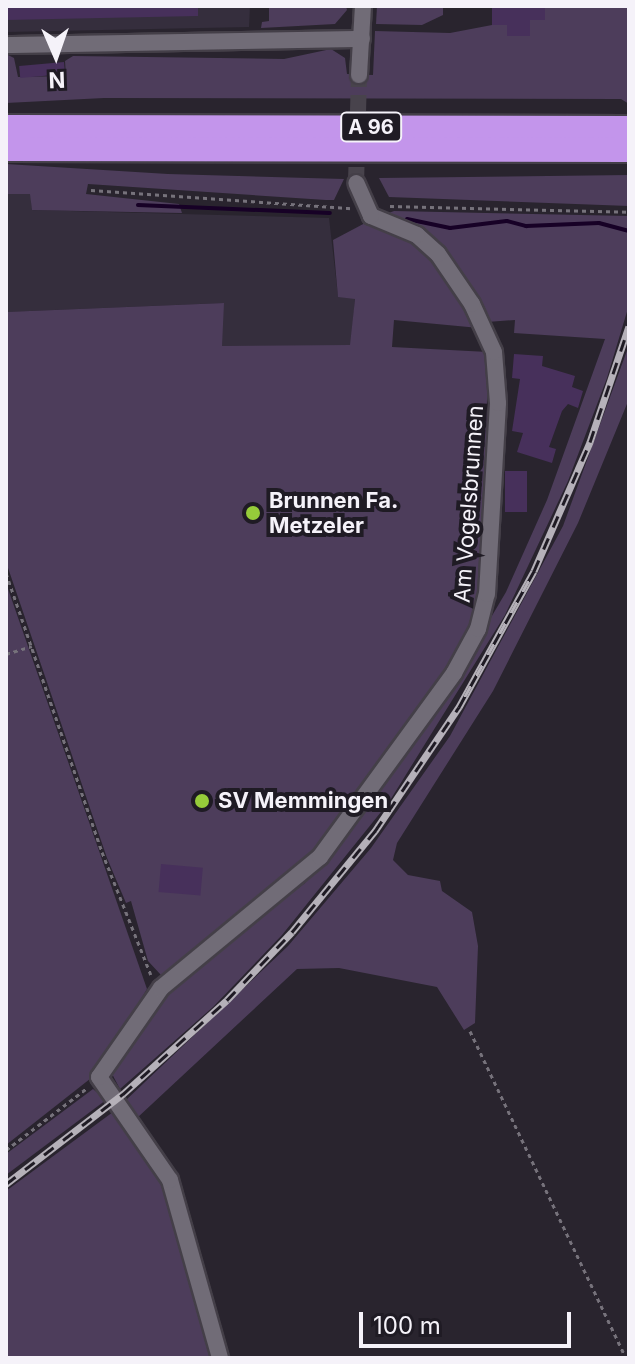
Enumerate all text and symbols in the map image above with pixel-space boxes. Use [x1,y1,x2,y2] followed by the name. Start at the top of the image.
[16,16,96,96] north arrow
[48,67,66,93] text: N
[339,111,403,143] road number: A 96
[449,404,489,604] street label: Am Vogelsbrunnen
[269,487,398,538] place label: Brunnen Fa. Metzeler
[244,504,262,522] marker: Brunnen Fa. Metzeler
[218,788,388,814] place label: SV Memmingen
[193,792,211,810] marker: SV Memmingen
[363,1296,575,1346] scale bar
[373,1311,441,1340] text: 100 m

